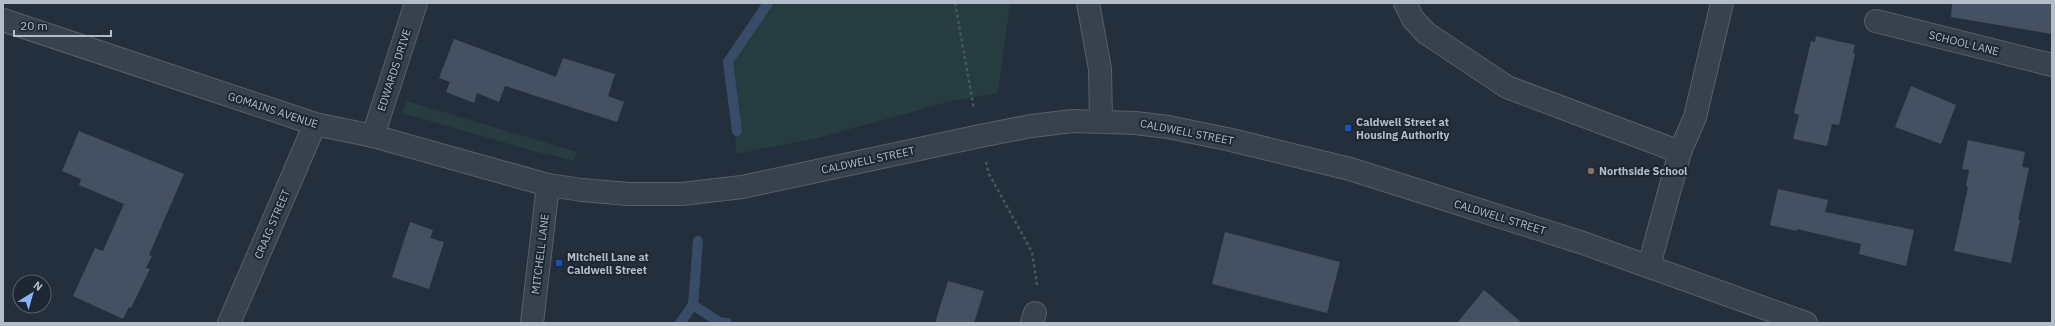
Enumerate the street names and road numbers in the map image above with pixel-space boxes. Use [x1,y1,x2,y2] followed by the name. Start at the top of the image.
[374,27,414,113] street label: EDWARDS DRIVE
[1928,28,2000,58] street label: SCHOOL LANE
[226,89,320,131] street label: GOMAINS AVENUE
[1139,116,1236,148] street label: CALDWELL STREET
[820,143,917,177] street label: CALDWELL STREET
[251,186,293,261] street label: CRAIG STREET
[1452,196,1548,238] street label: CALDWELL STREET
[528,213,552,295] street label: MITCHELL LANE

